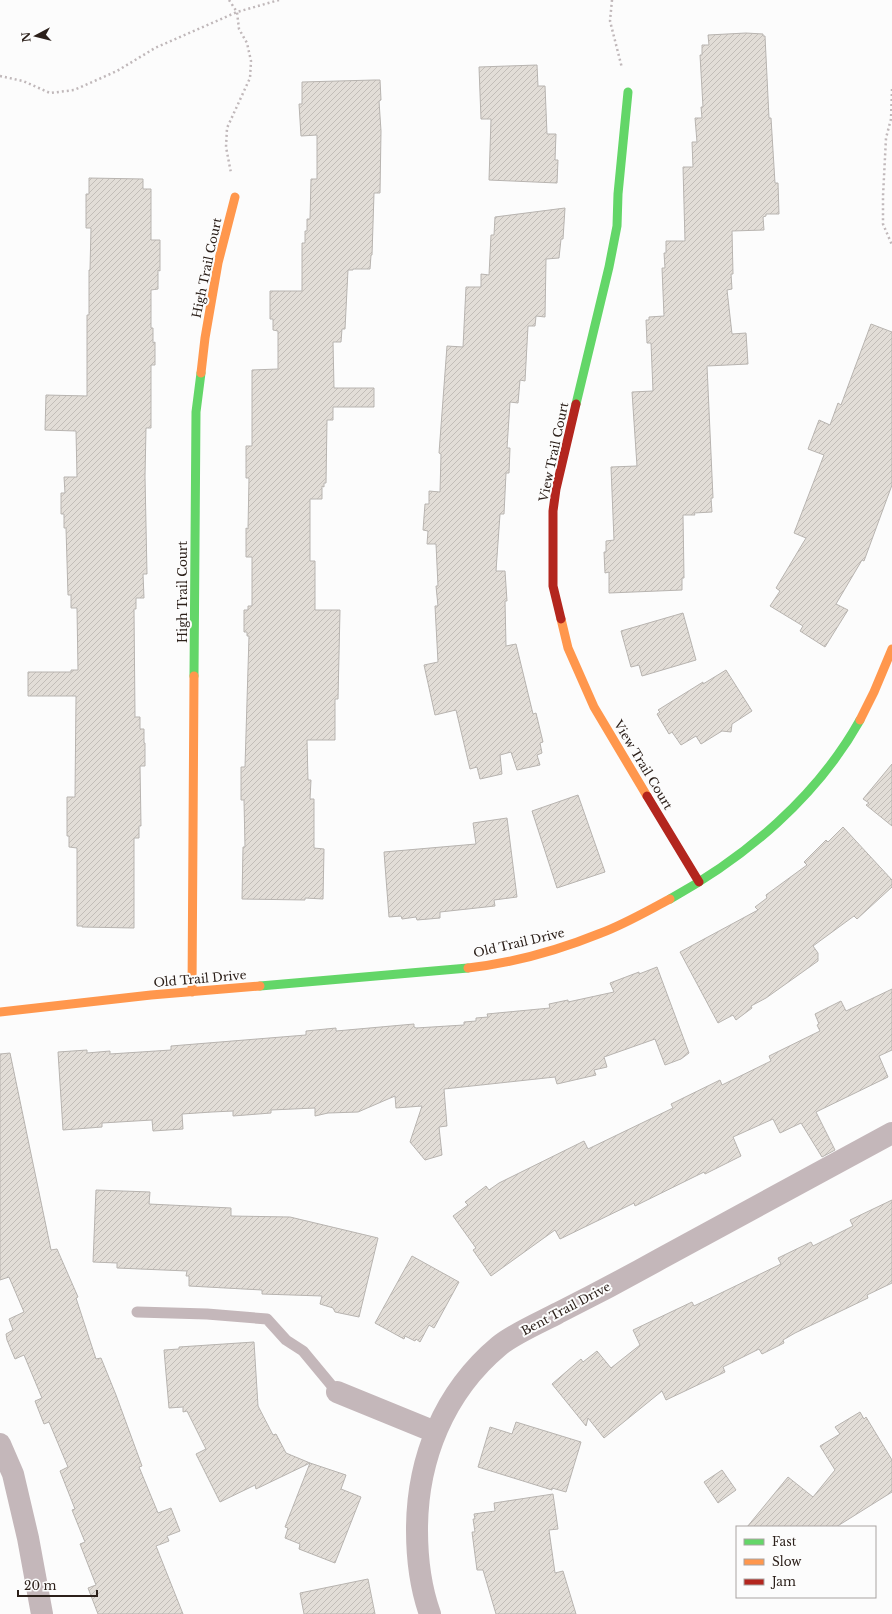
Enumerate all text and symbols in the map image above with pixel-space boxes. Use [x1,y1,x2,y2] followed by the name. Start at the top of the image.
[16,16,56,56] north arrow
[18,31,34,43] text: N
[189,216,225,319] street label: High Trail Court
[535,400,571,504] street label: View Trail Court
[175,541,190,643] street label: High Trail Court
[610,717,676,812] street label: View Trail Court
[472,925,566,960] street label: Old Trail Drive
[153,967,247,990] street label: Old Trail Drive
[519,1279,613,1338] street label: Bent Trail Drive
[736,1526,876,1598] legend
[772,1534,797,1549] text: Fast
[772,1554,802,1569] text: Slow
[18,1572,97,1598] scale bar
[770,1574,796,1589] text: Jam
[24,1578,56,1593] text: 20 m

